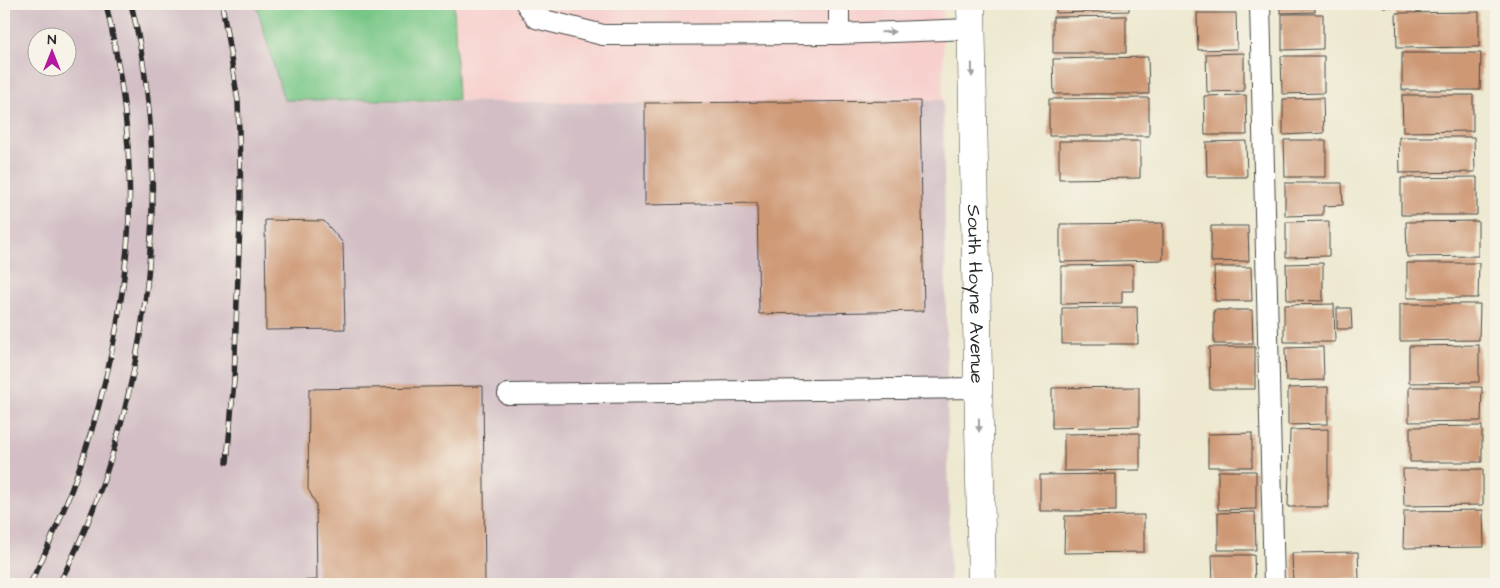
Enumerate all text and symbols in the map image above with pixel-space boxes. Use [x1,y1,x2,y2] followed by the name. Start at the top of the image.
[28,28,78,78] north arrow
[880,28,896,36] one-way arrow
[48,30,57,50] text: N
[968,62,976,78] one-way arrow
[960,204,990,384] street label: South Hoyne Avenue
[975,417,983,433] one-way arrow

